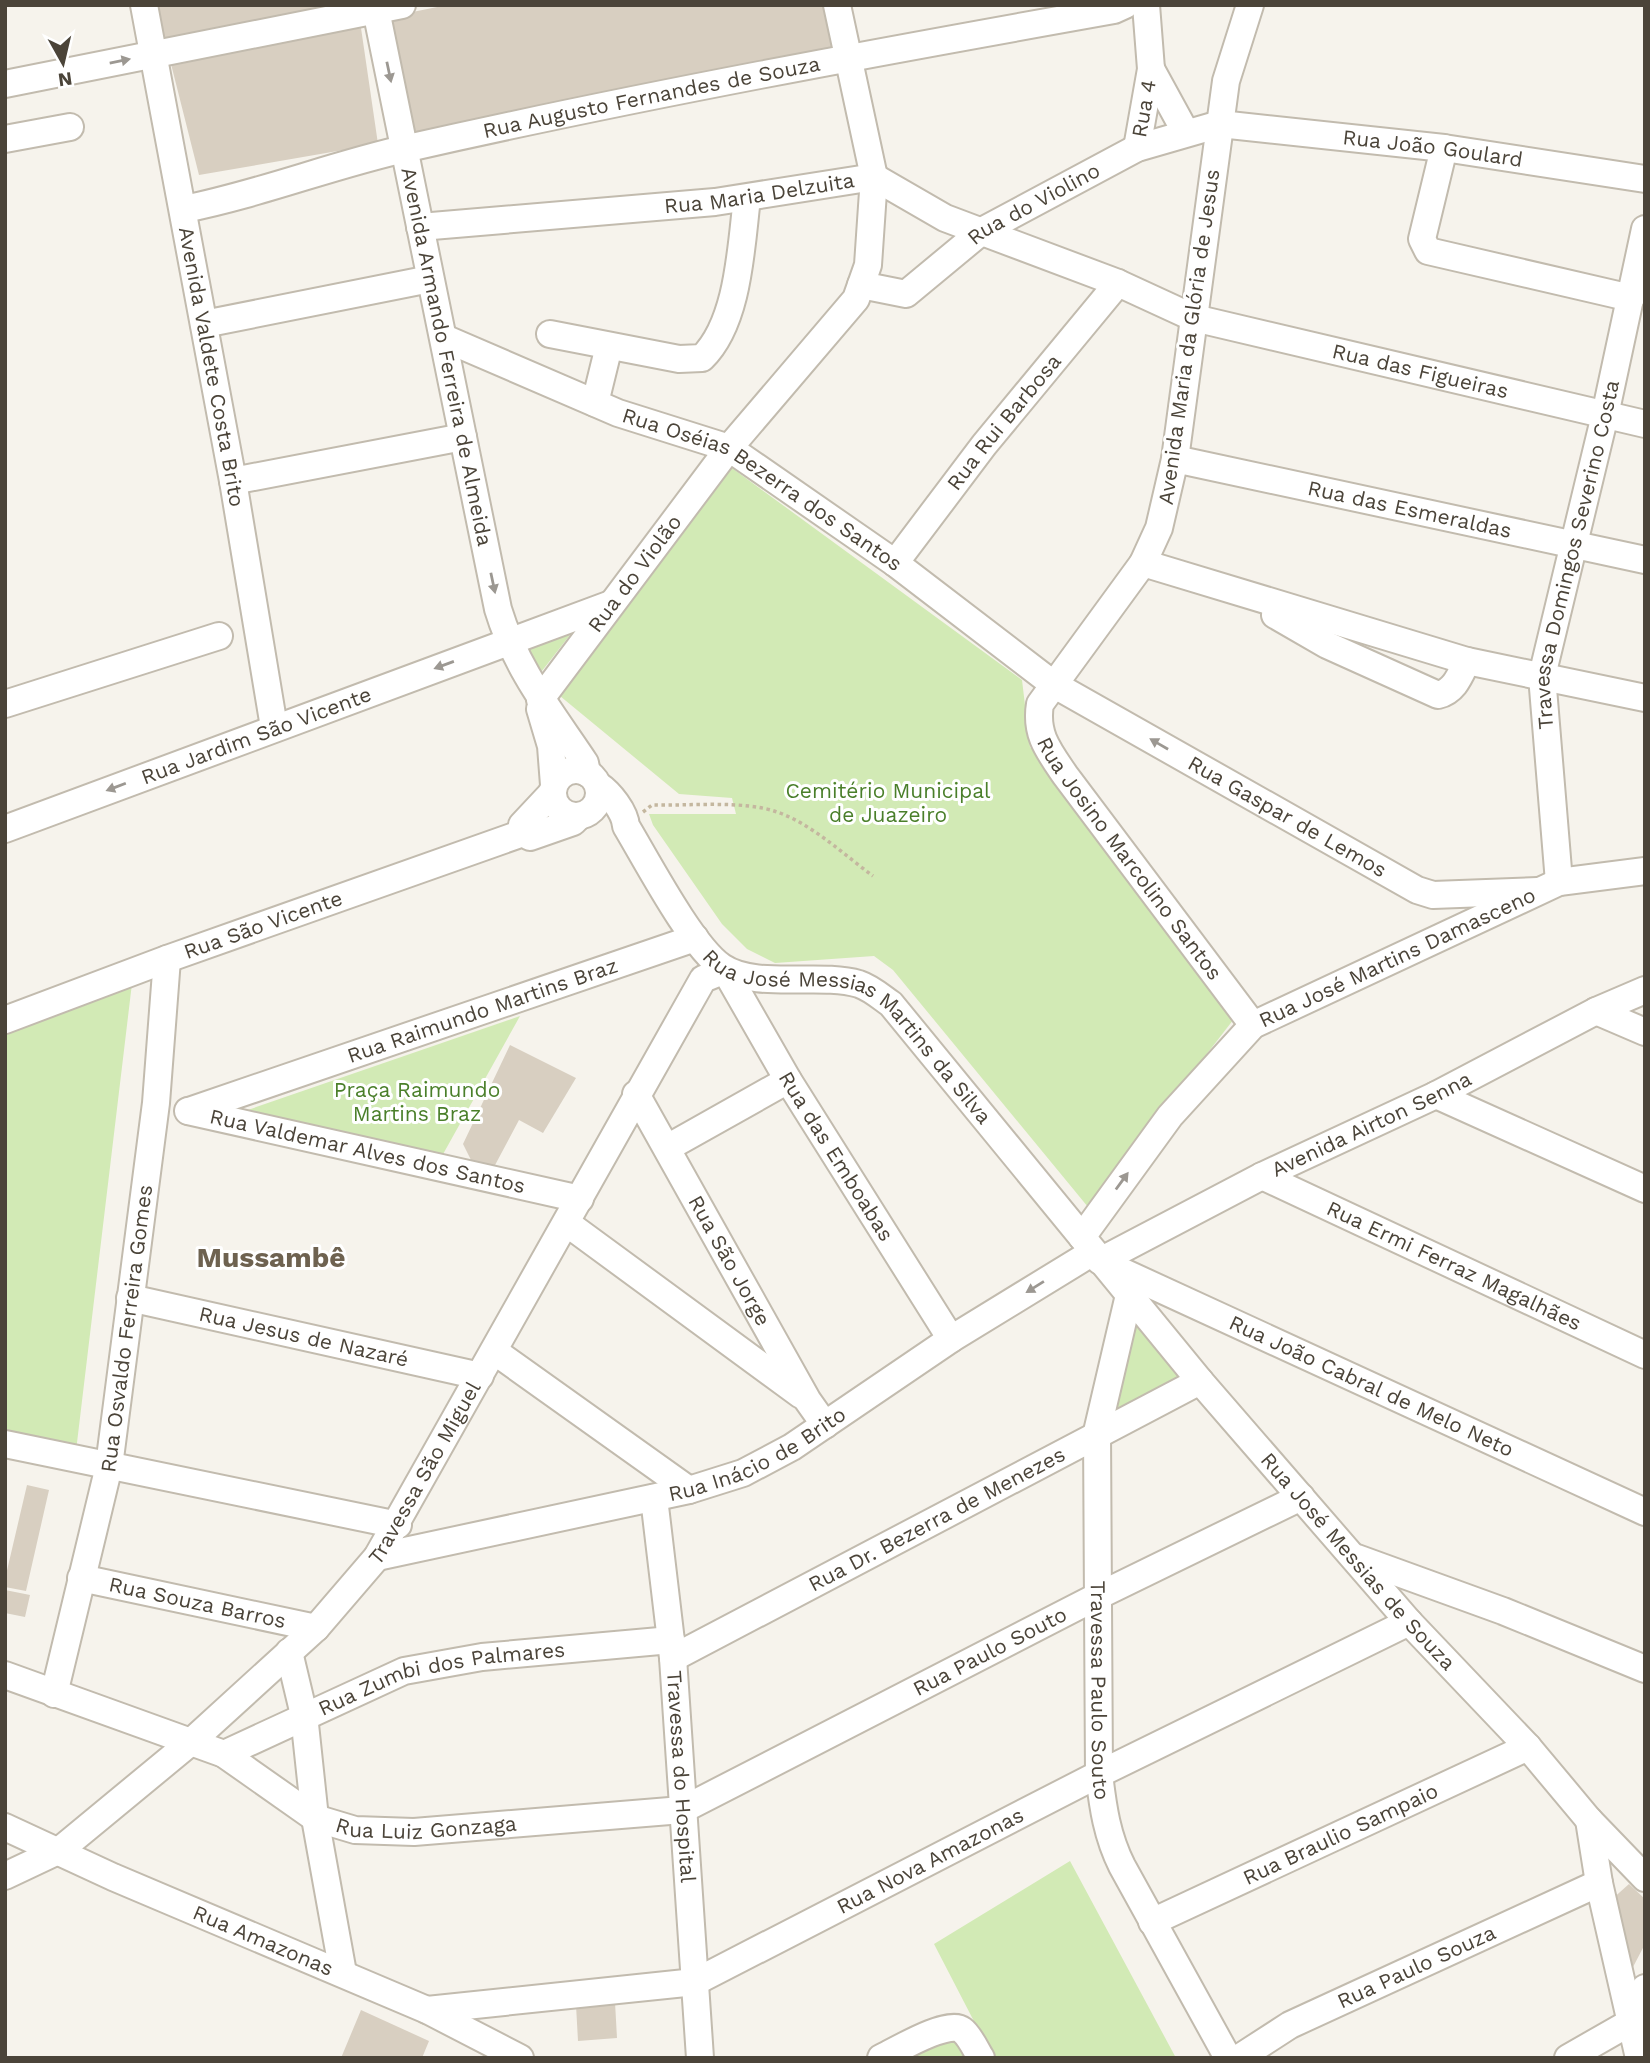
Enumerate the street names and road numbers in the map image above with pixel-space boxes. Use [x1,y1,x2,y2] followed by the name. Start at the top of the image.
[481,51,822,143] street label: Rua Augusto Fernandes de Souza
[1126,78,1161,139] street label: Rua 4
[1342,124,1525,172] street label: Rua João Goulard
[962,157,1104,250] street label: Rua do Violino
[396,165,498,548] street label: Avenida Armando Ferreira de Almeida
[663,167,856,218] street label: Rua Maria Delzuita
[1153,168,1224,506] street label: Avenida Maria da Glória de Jesus
[174,225,250,509] street label: Avenida Valdete Costa Brito
[1330,338,1511,403] street label: Rua das Figueiras
[941,349,1066,495] street label: Rua Rui Barbosa
[1529,377,1624,730] street label: Travessa Domingos Severino Costa
[619,402,907,576] street label: Rua Oséias Bezerra dos Santos
[1305,475,1514,543] street label: Rua das Esmeraldas
[582,510,686,637] street label: Rua do Violão
[138,681,375,789] street label: Rua Jardim São Vicente
[1032,733,1228,985] street label: Rua Josino Marcolino Santos
[1184,750,1391,882] street label: Rua Gaspar de Lemos
[1255,882,1539,1032] street label: Rua José Martins Damasceno
[180,885,345,964] street label: Rua São Vicente
[698,944,997,1129] street label: Rua José Messias Martins da Silva
[344,952,621,1068] street label: Rua Raimundo Martins Braz
[1267,1066,1476,1182] street label: Avenida Airton Senna
[774,1067,899,1246] street label: Rua das Emboabas
[208,1103,528,1198] street label: Rua Valdemar Alves dos Santos
[95,1183,157,1474] street label: Rua Osvaldo Ferreira Gomes
[683,1191,776,1330] street label: Rua São Jorge
[1323,1195,1586,1336] street label: Rua Ermi Ferraz Magalhães
[197,1301,411,1372] street label: Rua Jesus de Nazaré
[1225,1310,1518,1462] street label: Rua João Cabral de Melo Neto
[363,1376,486,1570] street label: Travessa São Miguel
[666,1401,850,1506] street label: Rua Inácio de Brito
[804,1441,1069,1597] street label: Rua Dr. Bezerra de Menezes
[1256,1447,1461,1675] street label: Rua José Messias de Souza
[107,1571,288,1633] street label: Rua Souza Barros
[1086,1581,1115,1801] street label: Travessa Paulo Souto
[909,1601,1071,1701] street label: Rua Paulo Souto
[314,1637,566,1721] street label: Rua Zumbi dos Palmares
[662,1670,701,1884] street label: Travessa do Hospital
[1239,1778,1442,1890] street label: Rua Braulio Sampaio
[832,1802,1028,1919] street label: Rua Nova Amazonas
[333,1811,518,1844] street label: Rua Luiz Gonzaga
[189,1899,337,1981] street label: Rua Amazonas
[1333,1919,1499,2014] street label: Rua Paulo Souza

